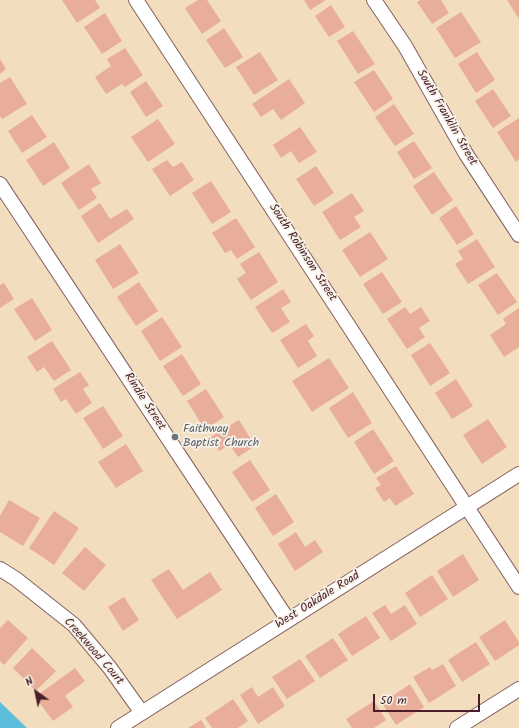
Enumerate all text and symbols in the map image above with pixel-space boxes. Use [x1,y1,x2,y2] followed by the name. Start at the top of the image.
[413,67,479,169] street label: South Franklin Street
[265,201,339,305] street label: South Robinson Street
[120,371,168,433] street label: Rindie Street
[183,423,259,451] place label: Faithway Baptist Church
[170,432,180,442] marker: Faithway Baptist Church
[273,569,363,633] street label: West Oakdale Road
[60,615,126,689] street label: Creekwood Court
[16,672,56,712] north arrow
[22,672,37,691] text: N
[375,686,482,712] scale bar
[380,691,407,710] text: 50 m

